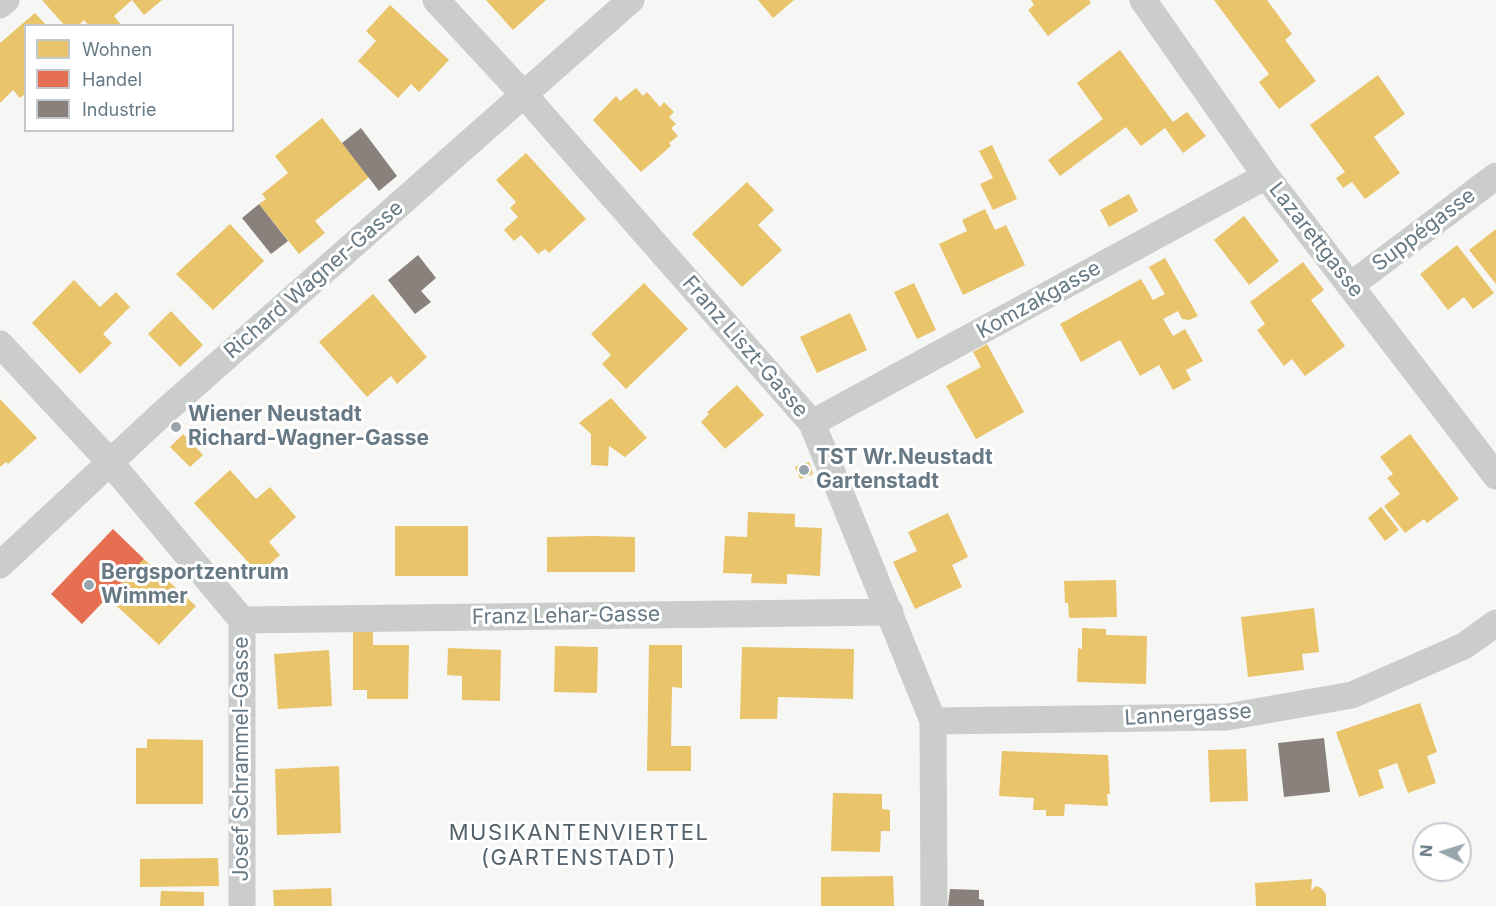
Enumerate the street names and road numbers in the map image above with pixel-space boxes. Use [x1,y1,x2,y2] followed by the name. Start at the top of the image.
[1263,177,1369,303] street label: Lazarettgasse
[1367,183,1481,277] street label: Suppégasse
[219,195,409,365] street label: Richard Wagner-Gasse
[973,256,1105,344] street label: Komzakgasse
[677,271,813,423] street label: Franz Liszt-Gasse
[472,602,660,630] street label: Franz Lehar-Gasse
[229,637,255,881] street label: Josef Schrammel-Gasse
[1124,699,1252,731] street label: Lannergasse

